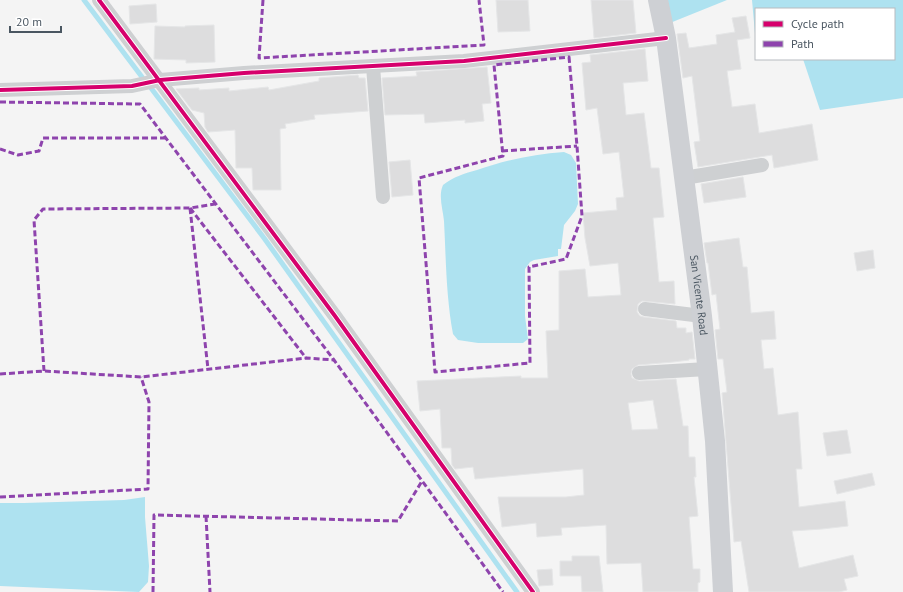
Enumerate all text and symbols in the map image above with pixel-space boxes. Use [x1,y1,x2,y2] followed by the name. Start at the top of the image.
[10,8,61,34] scale bar
[755,8,895,60] legend
[16,14,42,29] text: 20 m
[791,16,844,31] text: Cycle path
[791,36,814,51] text: Path
[687,254,711,336] street label: San Vicente Road

